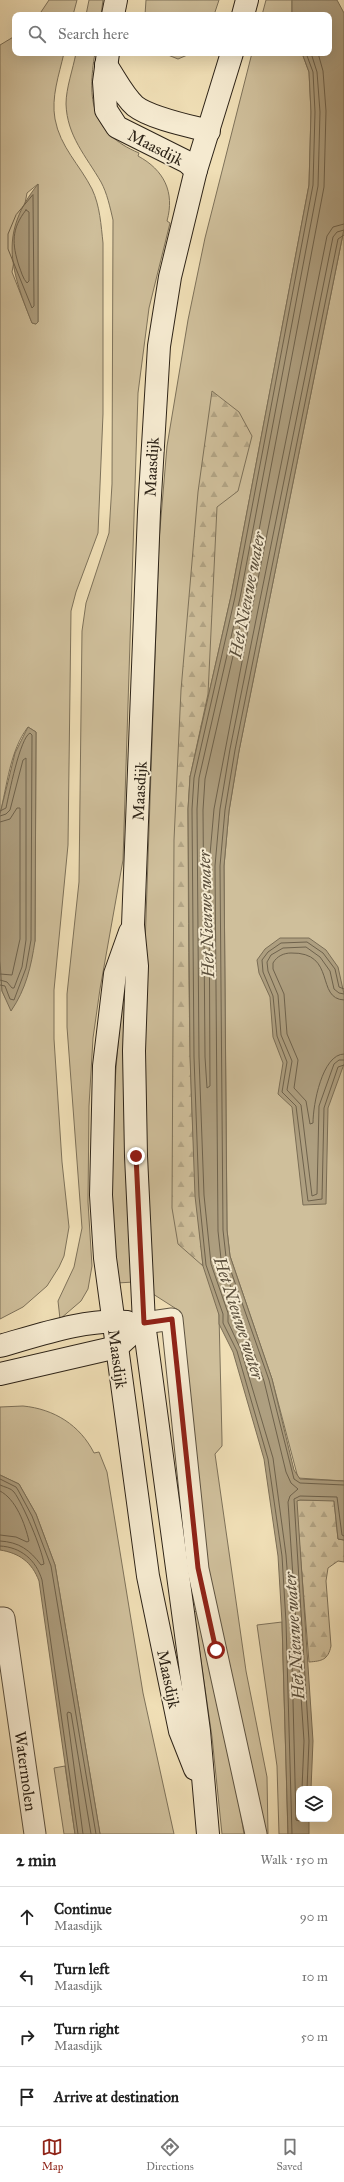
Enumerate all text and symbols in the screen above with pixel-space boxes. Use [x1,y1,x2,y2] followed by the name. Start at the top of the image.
[12,12,332,56] search box
[26,23,48,45] icon: search
[58,25,129,43] text: Search here
[125,125,187,170] street label: Maasdijk
[140,436,163,497] street label: Maasdijk
[225,529,270,661] water label: Het Nieuwe water
[128,760,151,821] street label: Maasdijk
[194,849,219,979] water label: Het Nieuwe water
[127,1147,145,1165] route end
[208,1253,269,1383] water label: Het Nieuwe water
[104,1328,131,1390] street label: Maasdijk
[280,1571,310,1702] water label: Het Nieuwe water
[207,1641,225,1659] route start
[153,1648,184,1711] street label: Maasdijk
[10,1730,41,1813] street label: Watermolen
[296,1786,332,1822] map controls
[296,1786,332,1822] button: layers
[16,1850,56,1871] text: 2 min
[260,1852,328,1868] text: Walk · 150 m
[54,1900,112,1918] text: Continue
[16,1906,38,1928] icon: ahead
[300,1909,328,1925] text: 90 m
[54,1918,102,1934] text: Maasdijk
[54,1960,110,1978] text: Turn left
[16,1966,38,1988] icon: left
[302,1969,328,1985] text: 10 m
[54,1978,102,1994] text: Maasdijk
[54,2020,119,2038] text: Turn right
[16,2026,38,2048] icon: right
[301,2029,328,2045] text: 50 m
[54,2038,102,2054] text: Maasdijk
[16,2086,38,2108] icon: arrive
[54,2088,179,2106] text: Arrive at destination
[41,2136,63,2173] tab: Map
[146,2136,194,2173] tab: Directions
[276,2136,303,2173] tab: Saved

